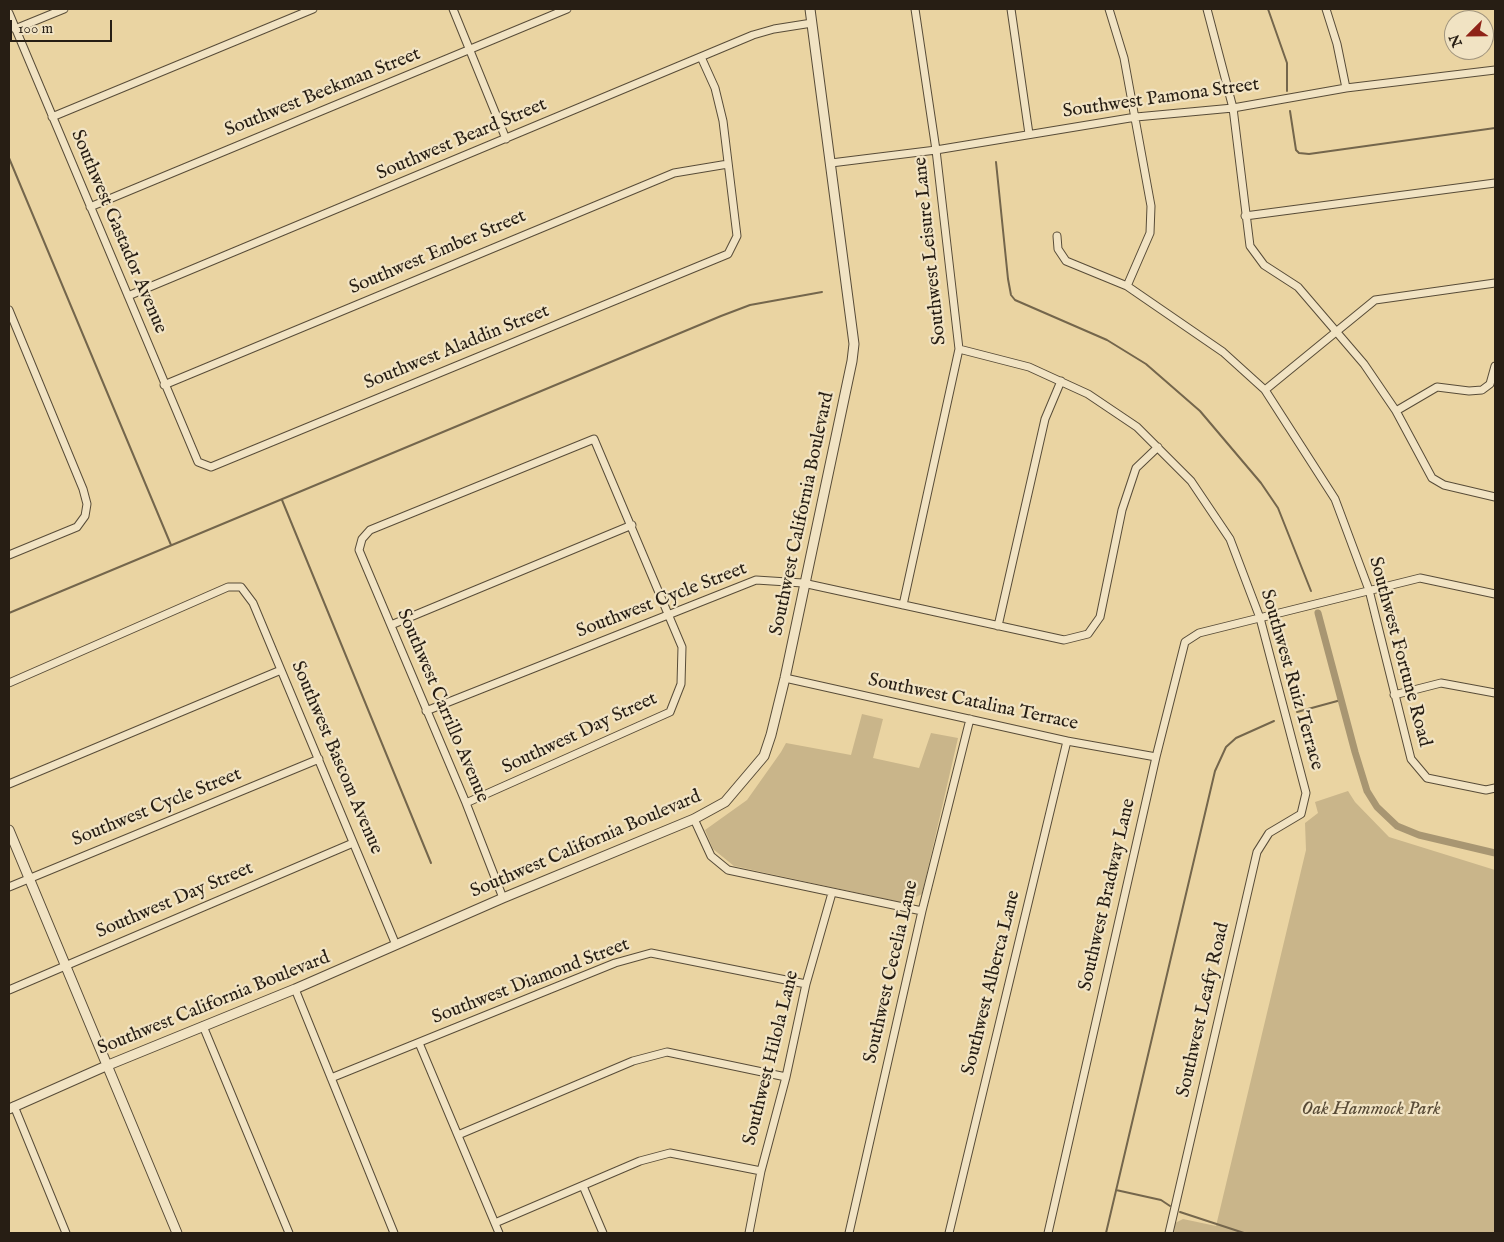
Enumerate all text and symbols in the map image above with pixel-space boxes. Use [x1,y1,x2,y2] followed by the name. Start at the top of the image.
[12,10,115,42] scale bar
[1444,10,1494,60] north arrow
[18,19,53,38] text: 100 m
[1445,31,1467,50] text: N
[222,43,424,143] street label: Southwest Beekman Street
[1061,74,1261,124] street label: Southwest Pamona Street
[374,94,550,186] street label: Southwest Beard Street
[65,127,171,337] street label: Southwest Gastador Avenue
[910,156,952,346] street label: Southwest Leisure Lane
[346,205,530,301] street label: Southwest Ember Street
[361,300,553,396] street label: Southwest Aladdin Street
[766,390,840,638] street label: Southwest California Boulevard
[1363,554,1435,750] street label: Southwest Fortune Road
[574,558,750,644] street label: Southwest Cycle Street
[1254,587,1328,773] street label: Southwest Ruiz Terrace
[391,606,493,806] street label: Southwest Carrillo Avenue
[285,658,387,858] street label: Southwest Bascom Avenue
[866,670,1080,736] street label: Southwest Catalina Terrace
[499,688,661,780] street label: Southwest Day Street
[69,764,245,852] street label: Southwest Cycle Street
[467,786,705,904] street label: Southwest California Boulevard
[1075,797,1141,993] street label: Southwest Bradway Lane
[93,858,257,944] street label: Southwest Day Street
[860,878,924,1066] street label: Southwest Cecelia Lane
[958,888,1026,1078] street label: Southwest Alberca Lane
[1173,920,1235,1100] street label: Southwest Leafy Road
[429,934,633,1030] street label: Southwest Diamond Street
[95,947,333,1061] street label: Southwest California Boulevard
[739,968,805,1148] street label: Southwest Hilola Lane
[1301,1099,1441,1121] park label: Oak Hammock Park

